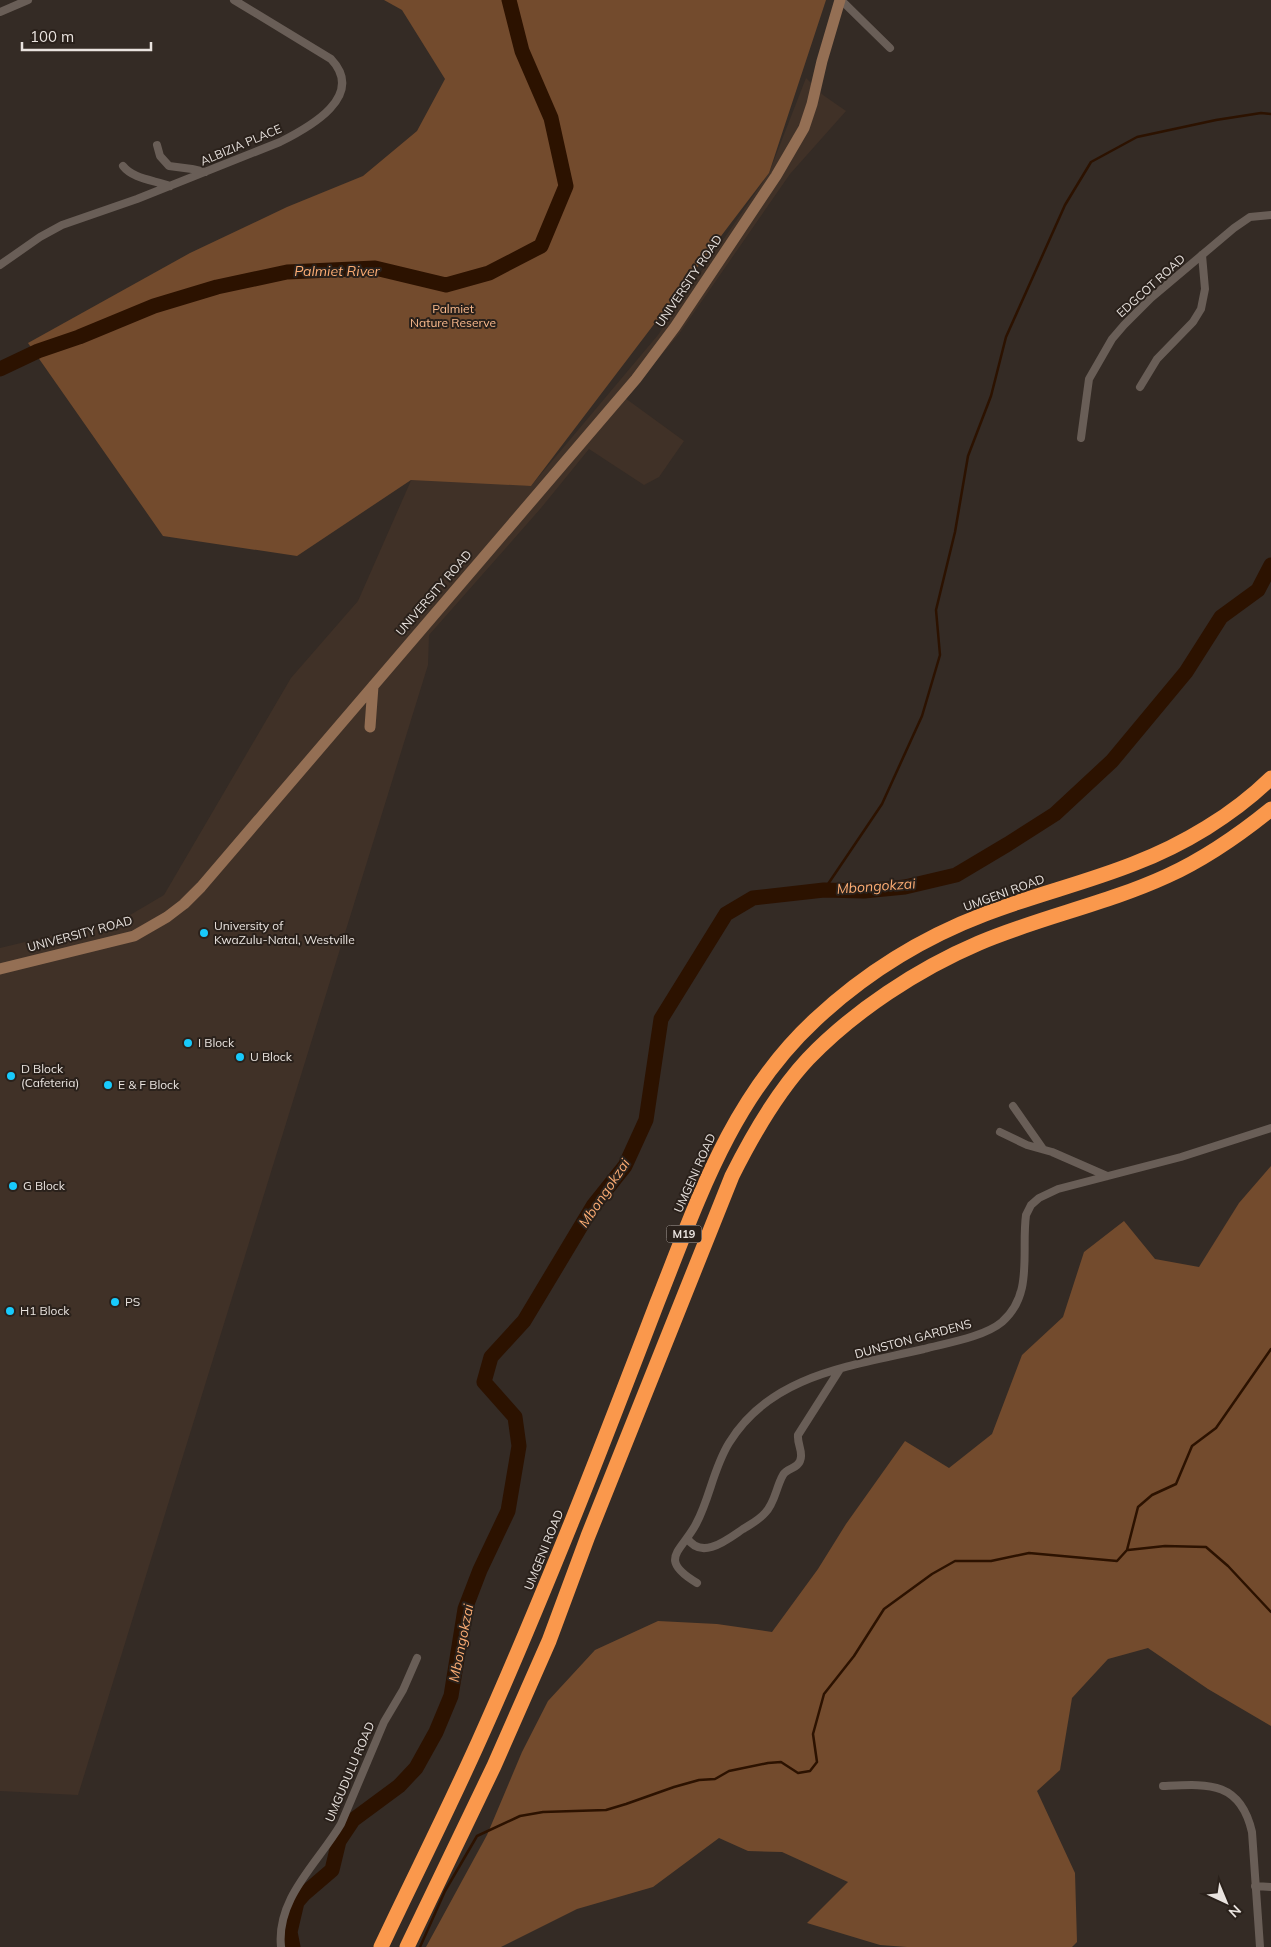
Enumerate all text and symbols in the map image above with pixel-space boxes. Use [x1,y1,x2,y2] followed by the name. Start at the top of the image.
[22,20,151,52] scale bar
[30,27,74,46] text: 100 m
[198,121,284,168] street label: ALBIZIA PLACE
[652,232,725,330] street label: UNIVERSITY ROAD
[1113,251,1188,320] street label: EDGCOT ROAD
[294,262,381,280] water label: Palmiet River
[410,301,496,330] park label: Palmiet Nature Reserve
[393,547,475,638] street label: UNIVERSITY ROAD
[961,871,1046,914] street label: UMGENI ROAD
[836,874,917,898] water label: Mbongokzai
[26,912,134,955] street label: UNIVERSITY ROAD
[214,918,355,947] place label: University of KwaZulu-Natal, Westville
[198,927,210,939] marker: University of KwaZulu-Natal, Westville
[198,1035,235,1050] place label: I Block
[182,1037,194,1049] marker: I Block
[250,1049,293,1064] place label: U Block
[234,1051,246,1063] marker: U Block
[21,1061,79,1090] place label: D Block (Cafeteria)
[5,1070,17,1082] marker: D Block (Cafeteria)
[118,1077,180,1092] place label: E & F Block
[102,1079,114,1091] marker: E & F Block
[670,1131,719,1215] street label: UMGENI ROAD
[574,1155,634,1231] water label: Mbongokzai
[23,1178,66,1193] place label: G Block
[7,1180,19,1192] marker: G Block
[666,1226,702,1242] road number: M19
[125,1294,140,1309] place label: PS
[109,1296,121,1308] marker: PS
[20,1303,70,1318] place label: H1 Block
[4,1305,16,1317] marker: H1 Block
[853,1316,973,1361] street label: DUNSTON GARDENS
[521,1507,566,1592] street label: UMGENI ROAD
[445,1602,478,1684] water label: Mbongokzai
[322,1719,377,1824] street label: UMGUDULU ROAD
[1201,1877,1251,1927] north arrow
[1225,1901,1245,1921] text: N

